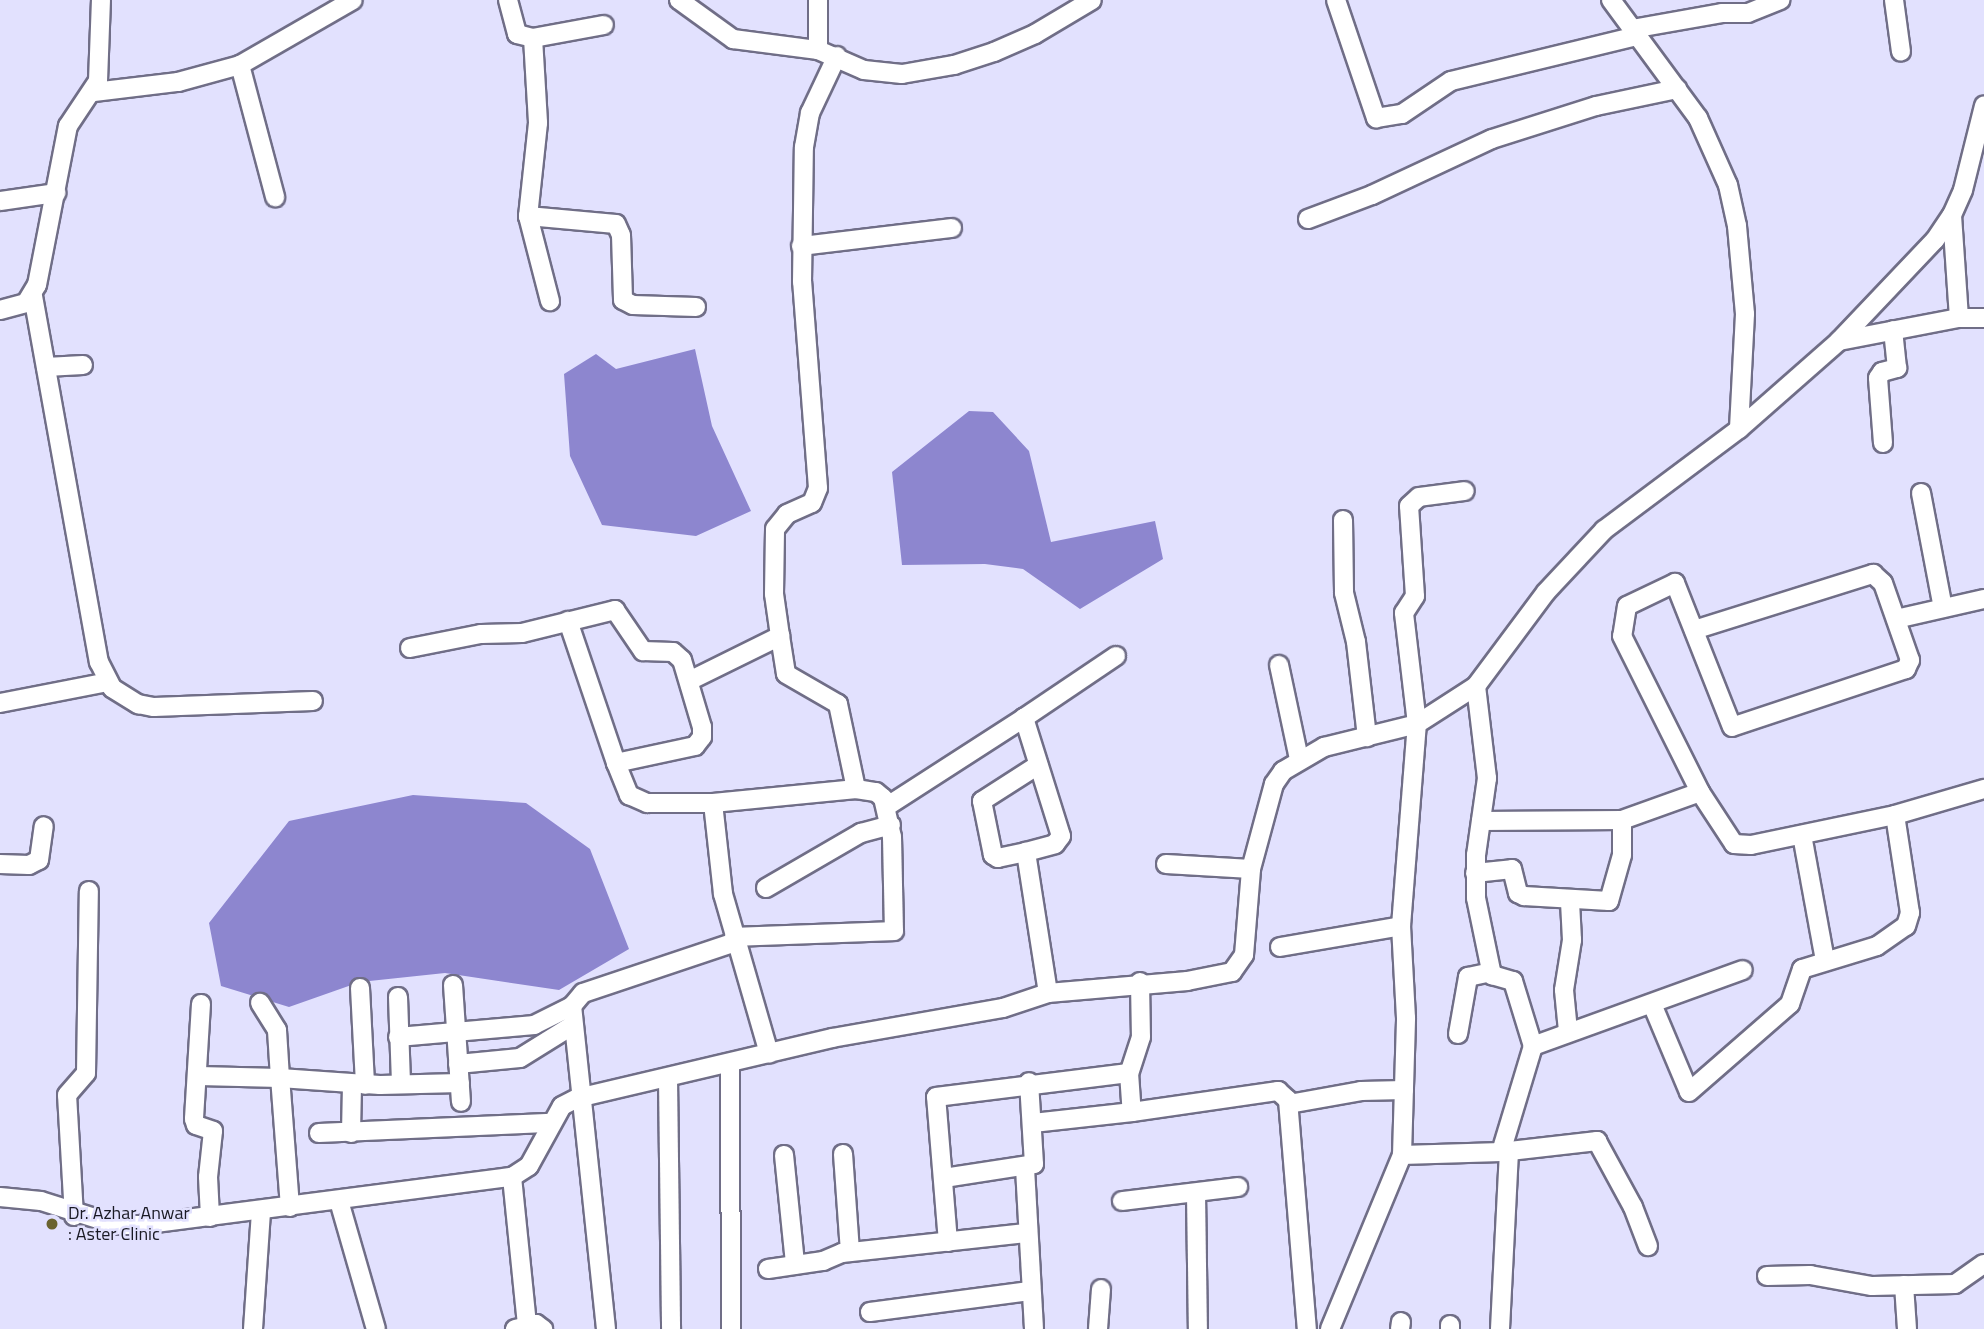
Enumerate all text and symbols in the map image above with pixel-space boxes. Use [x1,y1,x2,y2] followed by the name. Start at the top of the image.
[68,1203,190,1246] place label: Dr. Azhar Anwar : Aster Clinic
[42,1214,62,1234] marker: Dr. Azhar Anwar : Aster Clinic

